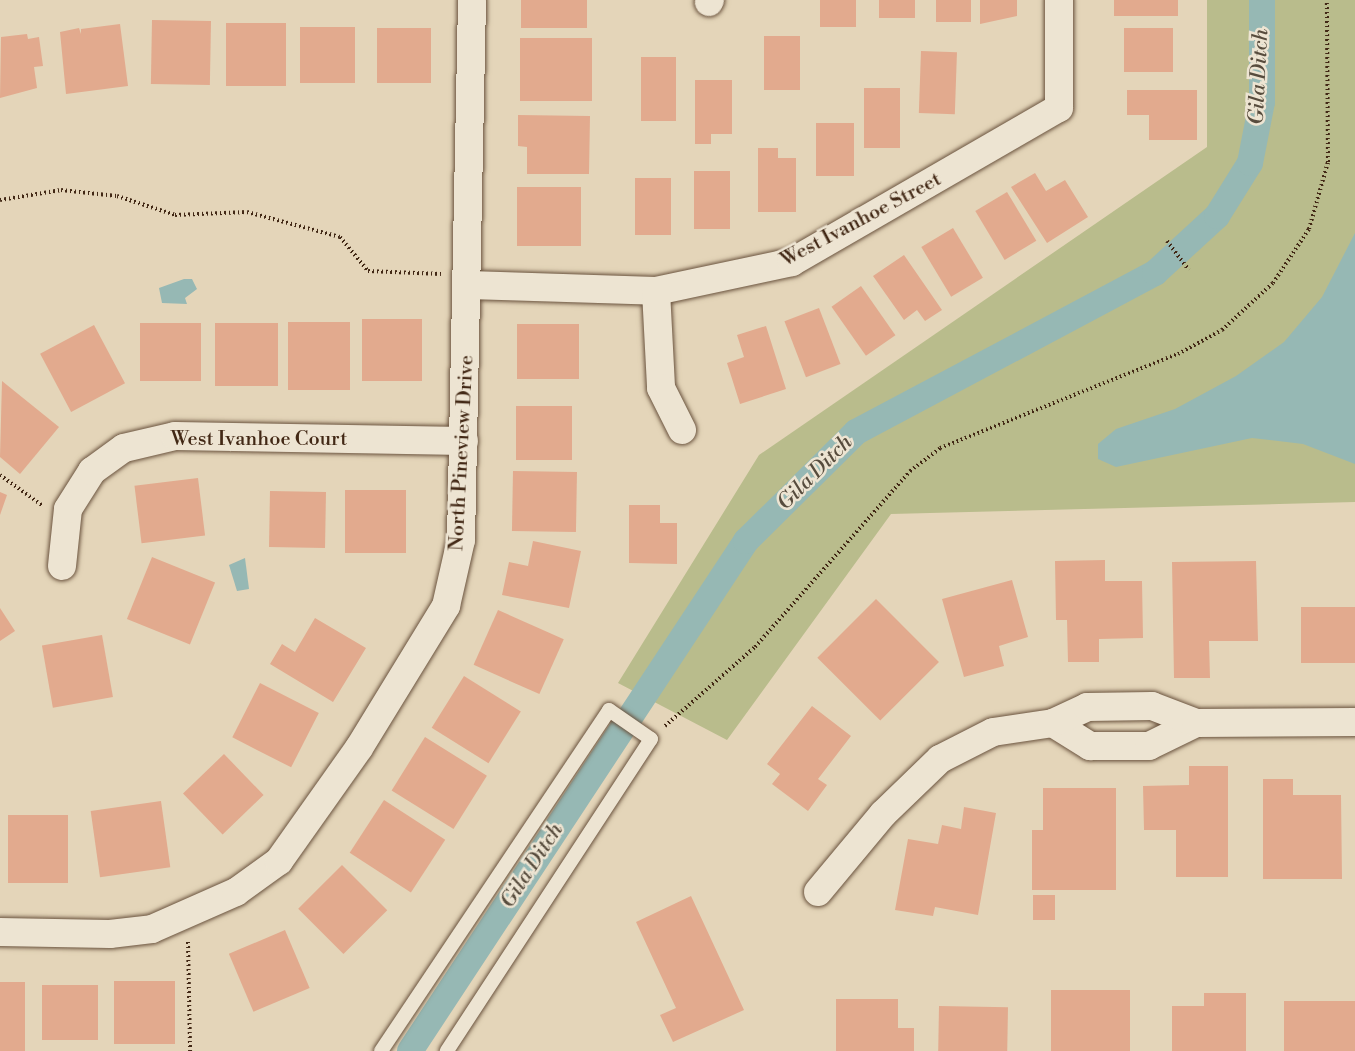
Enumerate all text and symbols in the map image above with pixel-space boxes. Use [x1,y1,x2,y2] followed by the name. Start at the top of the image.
[1244,29,1274,125] water label: Gila Ditch
[777,168,945,272] street label: West Ivanhoe Street
[445,354,479,552] street label: North Pineview Drive
[171,427,347,451] street label: West Ivanhoe Court
[772,430,858,516] water label: Gila Ditch
[495,819,569,913] water label: Gila Ditch

